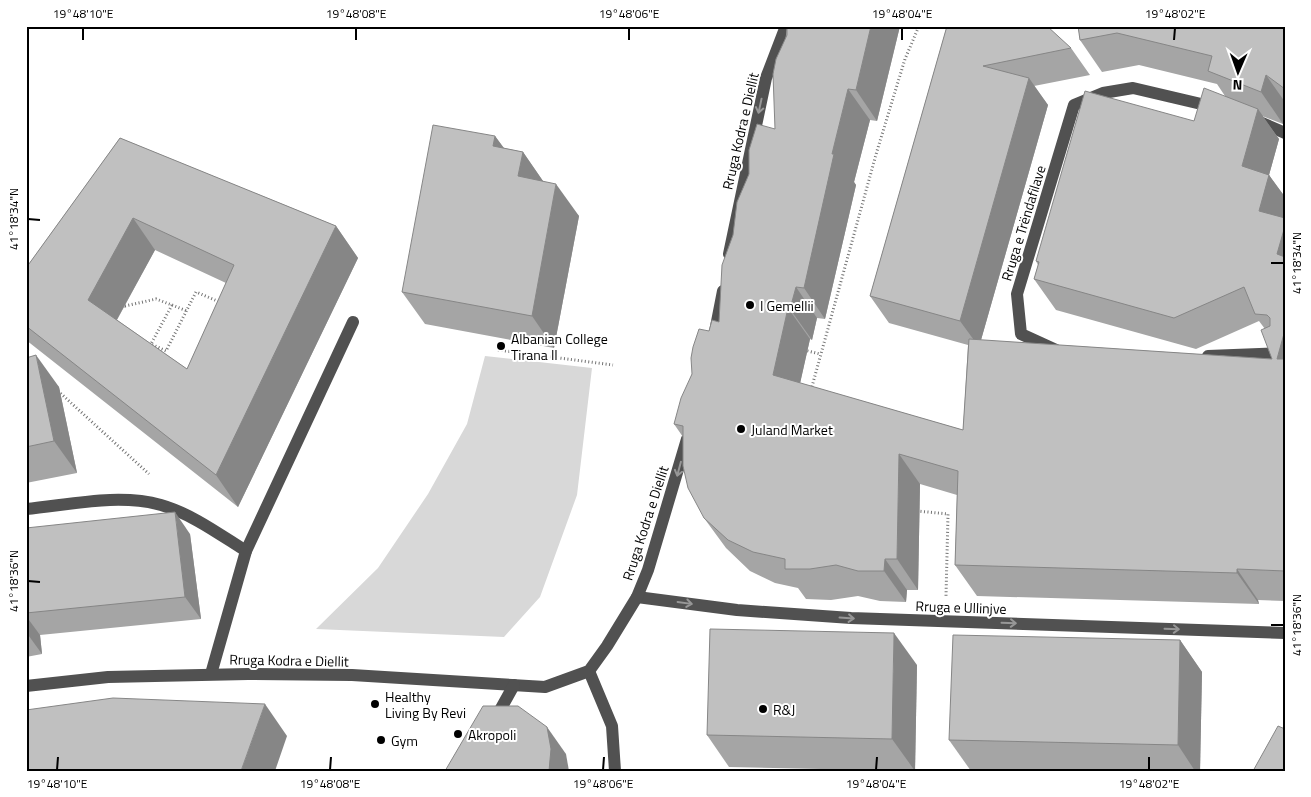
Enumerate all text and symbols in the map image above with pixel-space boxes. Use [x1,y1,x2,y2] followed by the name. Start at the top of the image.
[53,4,114,23] text: 19°48'10"E
[326,4,387,23] text: 19°48'08"E
[599,4,660,23] text: 19°48'06"E
[872,4,933,23] text: 19°48'04"E
[1145,4,1206,23] text: 19°48'02"E
[1214,48,1264,98] north arrow
[716,70,764,192] street label: Rruga Kodra e Diellit
[1232,75,1243,96] text: N
[755,97,764,113] one-way arrow
[995,163,1051,283] street label: Rruga e Trëndafilave
[4,188,23,250] text: 41°18'34"N
[1287,232,1306,294] text: 41°18'34"N
[760,295,814,316] place label: I Gemellii
[744,299,756,311] marker: I Gemellii
[511,328,608,365] place label: Albanian College Tirana II
[495,340,507,352] marker: Albanian College Tirana II
[751,419,833,440] place label: Juland Market
[735,423,747,435] marker: Juland Market
[673,460,683,476] one-way arrow
[617,463,673,583] street label: Rruga Kodra e Diellit
[4,550,23,612] text: 41°18'36"N
[1287,594,1306,656] text: 41°18'36"N
[915,595,1007,619] street label: Rruga e Ullinjve
[677,598,693,608] one-way arrow
[838,613,854,622] one-way arrow
[1001,619,1017,628] one-way arrow
[1163,624,1179,634] one-way arrow
[229,648,349,672] street label: Rruga Kodra e Diellit
[385,686,466,723] place label: Healthy Living By Revi
[369,698,381,710] marker: Healthy Living By Revi
[773,699,795,720] place label: R&J
[757,703,769,715] marker: R&J
[468,724,516,745] place label: Akropoli
[452,728,464,740] marker: Akropoli
[391,730,418,751] place label: Gym
[375,734,387,746] marker: Gym
[27,774,88,793] text: 19°48'10"E
[300,774,361,793] text: 19°48'08"E
[573,774,634,793] text: 19°48'06"E
[846,774,907,793] text: 19°48'04"E
[1119,774,1180,793] text: 19°48'02"E

